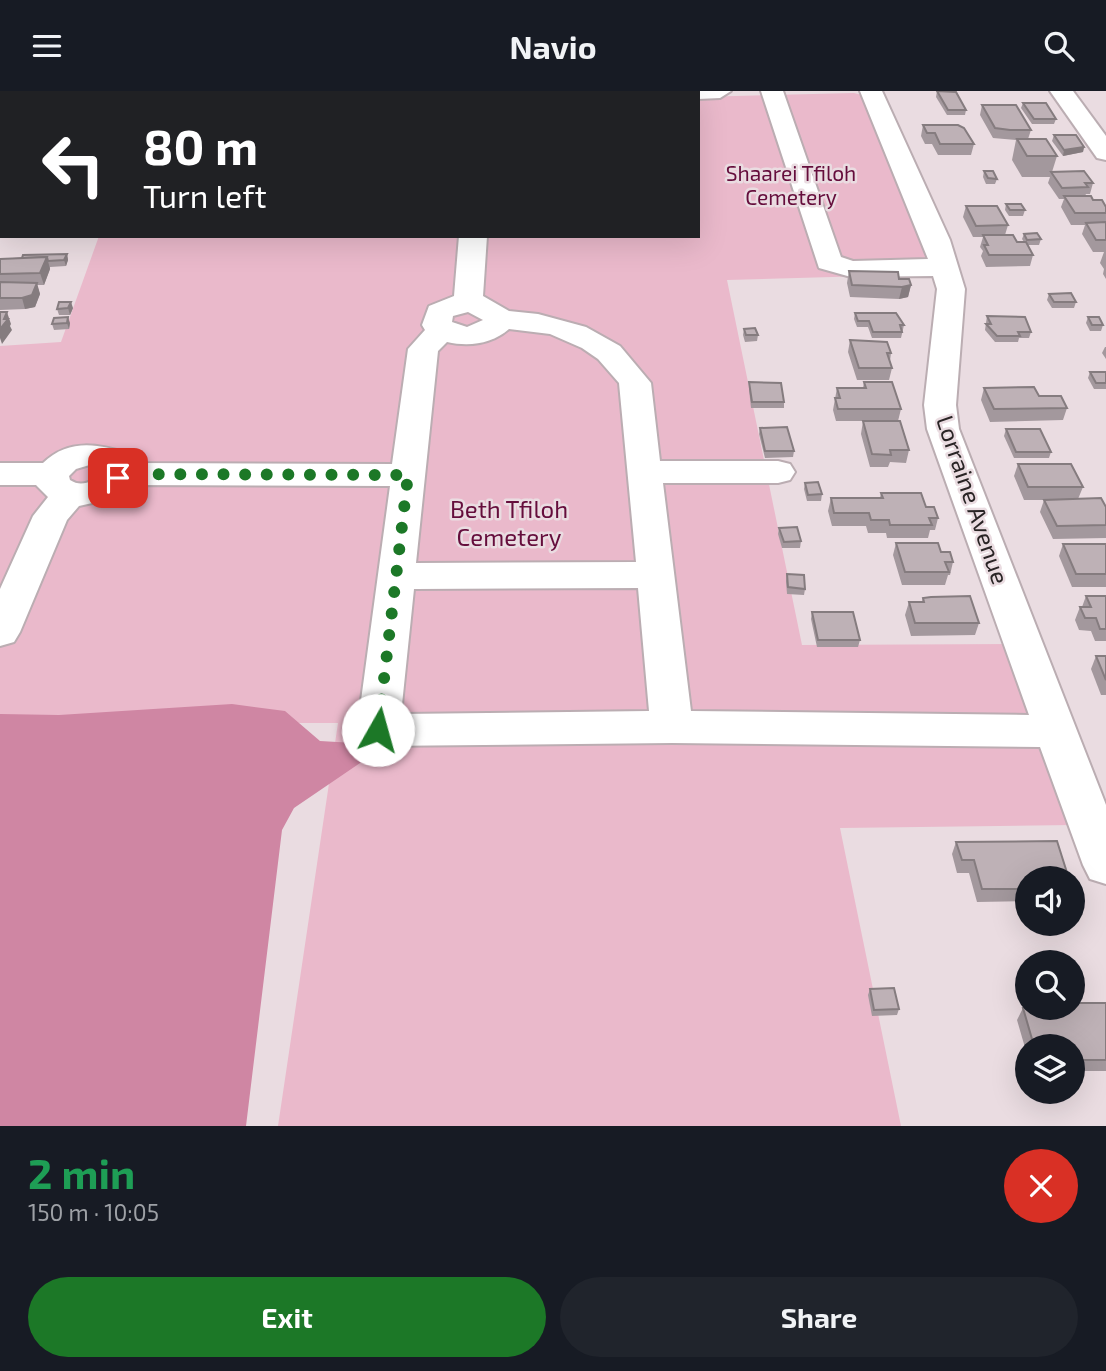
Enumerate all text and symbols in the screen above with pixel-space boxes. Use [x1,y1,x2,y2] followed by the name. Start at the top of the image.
[28,27,66,65] icon: menu
[509,27,597,65] text: Navio
[1040,27,1078,65] icon: search
[143,116,258,175] text: 80 m
[28,119,119,210] icon: left
[726,160,856,209] park label: Shaarei Tfiloh Cemetery
[143,176,267,214] text: Turn left
[931,411,1016,588] street label: Lorraine Avenue
[88,448,148,508] pin
[99,459,137,497] icon: arrive
[450,494,568,551] park label: Beth Tfiloh Cemetery
[341,693,415,767] position arrow
[1015,866,1085,1104] map controls
[1015,866,1085,936] button: sound
[1015,950,1085,1020] button: search
[1015,1034,1085,1104] button: layers
[28,1147,135,1197] text: 2 min
[1004,1149,1078,1223] button: close
[28,1198,159,1226] text: 150 m · 10:05
[28,1277,546,1357] button: Exit
[560,1277,1078,1357] button: Share

